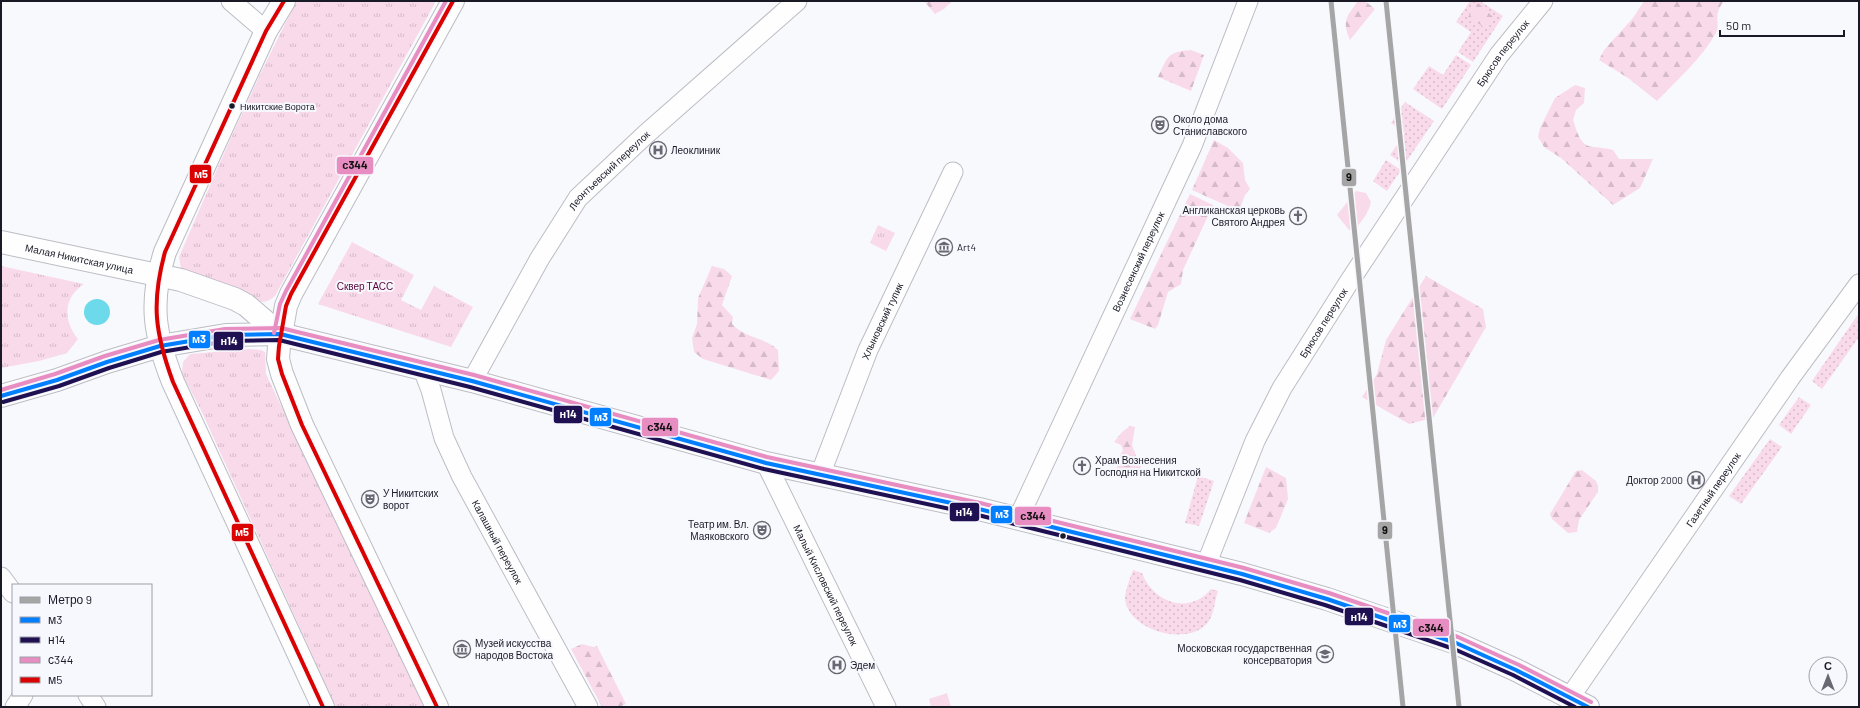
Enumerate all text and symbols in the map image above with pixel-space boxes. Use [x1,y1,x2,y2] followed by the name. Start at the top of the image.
[1720,12,1844,38] scale bar
[1474,17,1532,89] street label: Брюсов переулок
[1726,18,1751,32] text: 50 m
[227,101,237,111] marker: Никитские Ворота
[240,101,315,112] place label: Никитские Ворота
[1173,113,1247,137] place label: Около дома Станиславского
[1150,115,1170,135] theatre icon: Около дома Станиславского
[566,127,652,212] street label: Леонтьевский переулок
[648,140,668,160] hospital icon: Леоклиник
[671,144,721,156] place label: Леоклиник
[336,156,374,175] line badge: с344
[342,158,368,171] text: с344
[189,164,212,184] line badge: м5
[194,167,208,180] text: м5
[1341,168,1357,187] line badge: 9
[1346,170,1352,183] text: 9
[1182,204,1285,228] place label: Англиканская церковь Святого Андрея
[1288,206,1308,226] church icon: Англиканская церковь Святого Андрея
[1110,209,1167,314] street label: Вознесенский переулок
[934,237,954,257] museum icon: Art4
[24,241,135,276] street label: Малая Никитская улица
[957,241,976,253] place label: Art4
[337,280,393,292] park label: Сквер ТАСС
[859,280,906,361] street label: Хлыновский тупик
[1297,285,1350,360] street label: Брюсов переулок
[188,330,211,349] line badge: м3
[213,331,244,351] line badge: н14
[192,332,206,345] text: м3
[220,334,238,347] text: н14
[553,405,583,424] line badge: н14
[559,407,577,420] text: н14
[589,407,612,427] line badge: м3
[594,410,608,423] text: м3
[641,417,679,437] line badge: с344
[647,420,673,433] text: с344
[1683,450,1743,529] street label: Газетный переулок
[1095,454,1201,478] place label: Храм Вознесения Господня на Никитской
[1072,456,1092,476] church icon: Храм Вознесения Господня на Никитской
[1686,470,1706,490] hospital icon: Доктор 2000
[1626,474,1683,486] place label: Доктор 2000
[383,487,439,511] place label: У Никитских ворот
[360,489,380,509] theatre icon: У Никитских ворот
[470,498,526,586] street label: Калашный переулок
[949,502,980,522] line badge: н14
[955,505,973,518] text: н14
[990,505,1013,524] line badge: м3
[1014,506,1052,526] line badge: с344
[995,507,1009,520] text: м3
[1020,509,1046,522] text: с344
[688,518,749,542] place label: Театр им. Вл. Маяковского
[752,520,772,540] theatre icon: Театр им. Вл. Маяковского
[1377,521,1393,540] line badge: 9
[231,523,254,542] line badge: м5
[791,523,861,648] street label: Малый Кисловский переулок
[1382,523,1388,536] text: 9
[235,525,249,538] text: м5
[1058,531,1068,541] unlabelled marker
[12,584,152,696] legend
[48,592,92,607] text: Метро 9
[1344,607,1374,626] line badge: н14
[1350,610,1368,623] text: н14
[48,612,62,626] text: м3
[1388,614,1411,633] line badge: м3
[1393,617,1407,630] text: м3
[1412,618,1450,637] line badge: с344
[1418,621,1444,634] text: с344
[48,632,65,646] text: н14
[475,637,554,661] place label: Музей искусства народов Востока
[452,639,472,659] museum icon: Музей искусства народов Востока
[1177,642,1312,666] place label: Московская государственная консерватория
[1315,644,1335,664] school or university icon: Московская государственная консерватория
[48,652,73,666] text: с344
[827,655,847,675] hospital icon: Эдем
[1808,656,1848,696] north arrow
[850,659,875,671] place label: Эдем
[1824,659,1832,672] text: С
[48,672,62,686] text: м5

